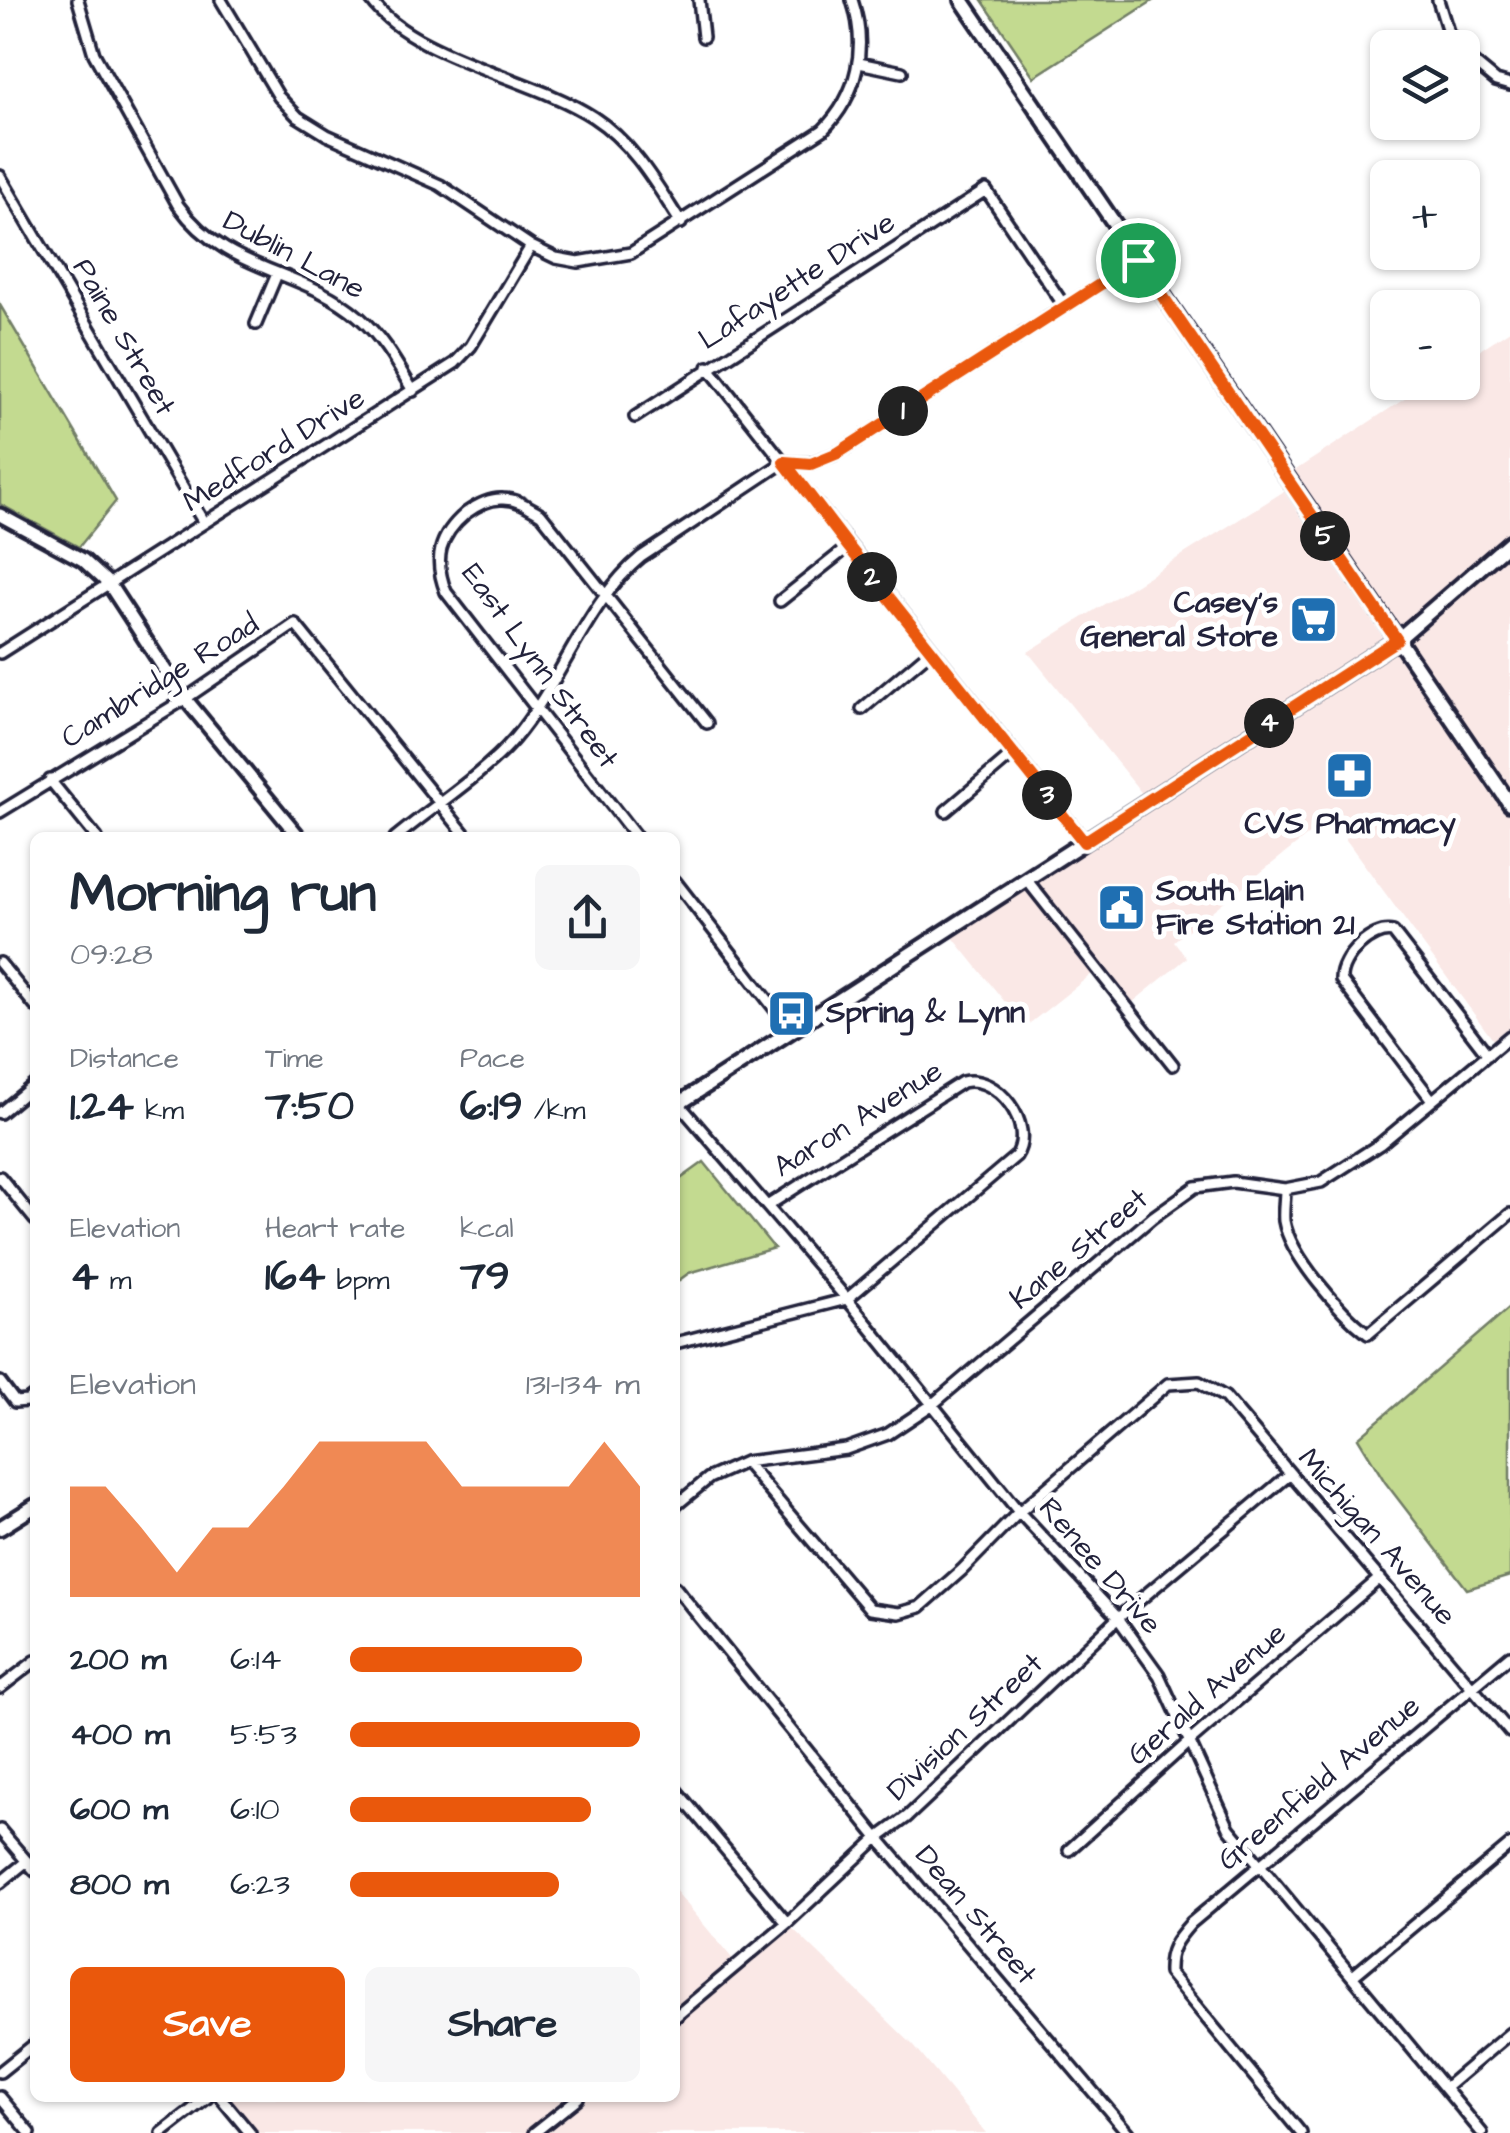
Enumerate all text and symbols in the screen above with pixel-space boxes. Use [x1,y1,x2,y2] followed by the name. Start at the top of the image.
[1370,30,1480,400] map controls
[1370,30,1480,140] button: layers
[1370,160,1480,270] button: +
[216,200,372,310] street label: Dublin Lane
[691,202,904,361] street label: Lafayette Drive
[1096,218,1181,303] pin
[1111,233,1166,288] icon: arrive
[62,251,186,423] street label: Paine Street
[1370,290,1480,400] button: −
[175,377,373,523] street label: Medford Drive
[878,386,928,436] pin: 1
[901,391,905,430] text: 1
[1300,511,1350,561] pin: 5
[1315,516,1335,555] text: 5
[847,552,897,602] pin: 2
[450,555,629,778] street label: East Lynn Street
[864,557,880,596] text: 2
[1080,582,1278,658] place label: Casey's General Store
[1287,594,1339,646] supermarket icon: Casey's General Store
[53,603,267,759] street label: Cambridge Road
[1244,698,1294,748] pin: 4
[1259,703,1279,742] text: 4
[1324,749,1376,801] pharmacy icon: CVS Pharmacy
[1022,770,1072,820] pin: 3
[1040,775,1054,814] text: 3
[1244,803,1456,847] place label: CVS Pharmacy
[70,856,376,932] text: Morning run
[535,865,640,970] button: share
[1155,870,1355,946] place label: South Elgin Fire Station 21
[1095,882,1147,934] public building icon: South Elgin Fire Station 21
[70,932,153,977] text: 09:28
[765,987,817,1039] bus stop icon: Spring & Lynn
[825,992,1025,1036] place label: Spring & Lynn
[70,1039,179,1078] text: Distance
[265,1039,324,1078] text: Time
[460,1039,525,1078] text: Pace
[765,1050,951,1188] street label: Aaron Avenue
[70,1078,134,1136] text: 1.24
[265,1078,354,1136] text: 7:50
[460,1078,523,1136] text: 6:19
[134,1091,184,1130] text: km
[523,1091,586,1130] text: /km
[1001,1179,1157,1319] street label: Kane Street
[70,1209,180,1248] text: Elevation
[265,1209,406,1248] text: Heart rate
[460,1209,514,1248] text: kcal
[70,1248,99,1306] text: 4
[265,1248,325,1306] text: 164
[460,1248,510,1306] text: 79
[99,1261,132,1300] text: m
[325,1261,390,1300] text: bpm
[70,1362,196,1407] text: Elevation
[526,1362,640,1407] text: 131–134 m
[1287,1439,1466,1636] street label: Michigan Avenue
[1029,1488,1171,1644] street label: Renee Drive
[1118,1613,1296,1775] street label: Gerald Avenue
[70,1637,166,1682] text: 200 m
[230,1637,281,1682] text: 6:14
[877,1643,1053,1811] street label: Division Street
[1209,1686,1429,1880] street label: Greenfield Avenue
[70,1712,170,1757] text: 400 m
[230,1712,297,1757] text: 5:53
[70,1787,168,1832] text: 600 m
[230,1787,280,1832] text: 6:10
[905,1836,1047,1994] street label: Dean Street
[70,1862,169,1907] text: 800 m
[230,1862,290,1907] text: 6:23
[70,1967,345,2082] button: Save
[365,1967,640,2082] button: Share

